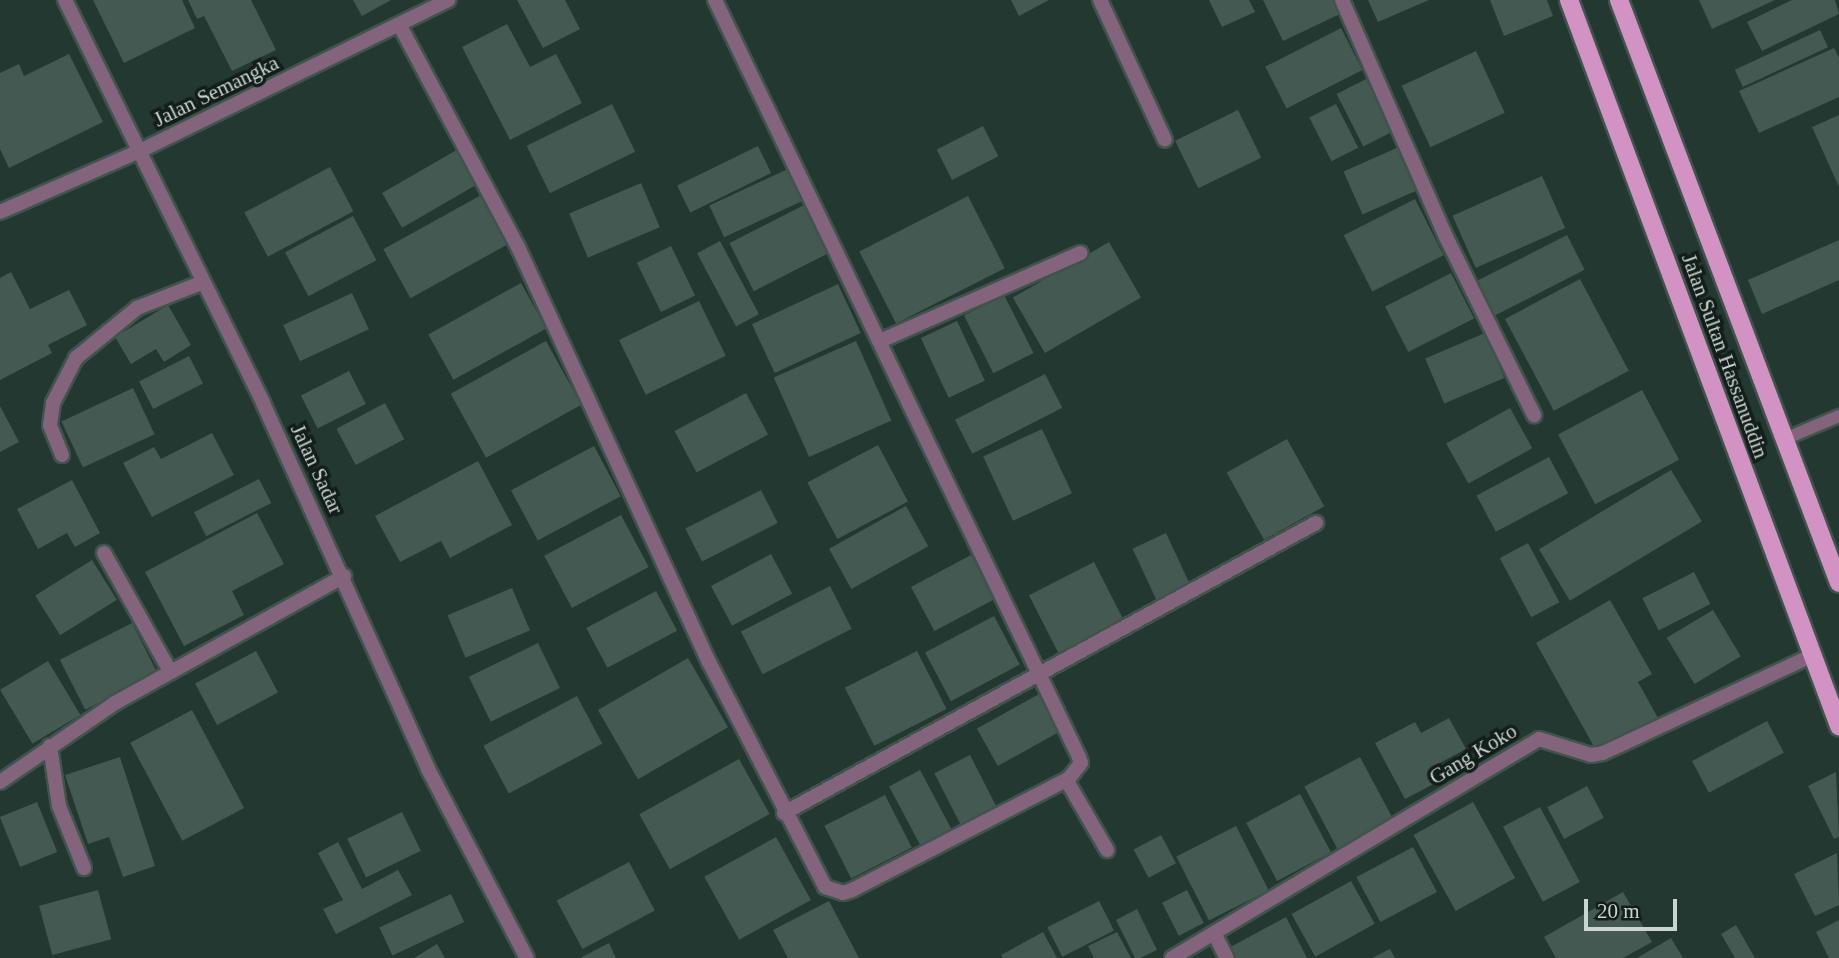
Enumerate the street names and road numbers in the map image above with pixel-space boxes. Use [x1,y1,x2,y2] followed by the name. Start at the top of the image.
[149,50,283,132] street label: Jalan Semangka
[1676,250,1774,462] street label: Jalan Sultan Hassanuddin
[285,420,349,518] street label: Jalan Sadar
[1425,718,1521,790] street label: Gang Koko

